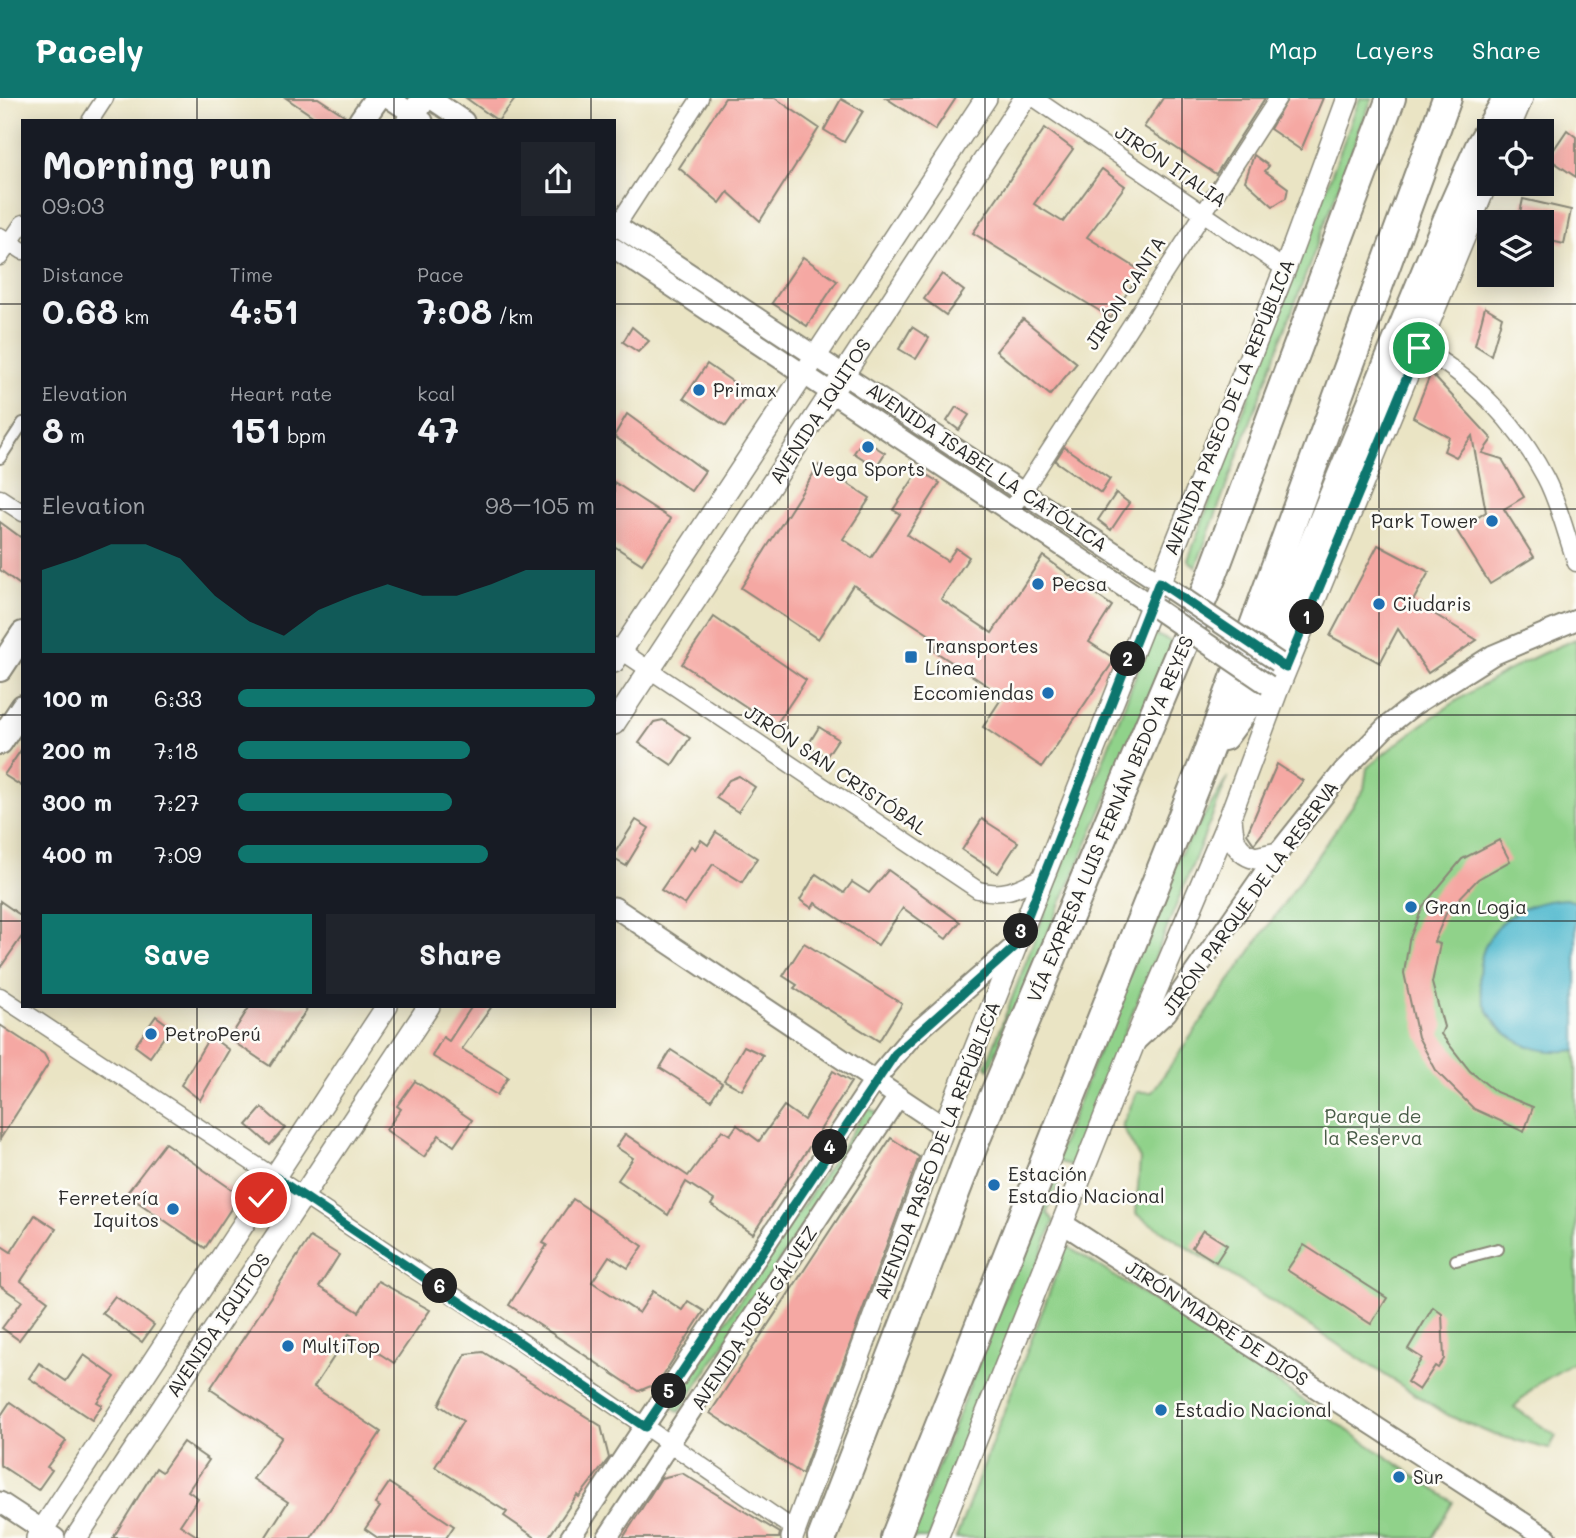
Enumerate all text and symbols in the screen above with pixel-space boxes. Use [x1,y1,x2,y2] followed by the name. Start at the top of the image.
[35,28,144,71] text: Pacely
[1269,34,1317,65] text: Map
[1355,34,1434,65] text: Layers
[1472,34,1541,65] text: Share
[1111,119,1232,212] street label: JIRÓN ITALIA
[1477,119,1554,287] map controls
[1477,119,1554,196] button: locate
[42,139,272,189] text: Morning run
[521,142,595,216] button: share
[42,190,105,220] text: 09:03
[1477,210,1554,287] button: layers
[1079,231,1171,354] street label: JIRÓN CANTA
[1157,255,1300,559] street label: AVENIDA PASEO DE LA REPÚBLICA
[42,262,124,287] text: Distance
[230,262,273,287] text: Time
[417,262,464,287] text: Pace
[42,287,118,333] text: 0.68
[230,287,299,333] text: 4:51
[417,287,492,333] text: 7:08
[118,304,149,329] text: km
[492,304,533,329] text: /km
[1389,318,1449,378] pin
[1400,329,1438,367] icon: arrive
[763,333,876,488] street label: AVENIDA IQUITOS
[862,376,1113,557] street label: AVENIDA ISABEL LA CATÓLICA
[713,377,777,402] place label: Primax
[42,381,127,406] text: Elevation
[230,381,332,406] text: Heart rate
[417,381,455,406] text: kcal
[691,382,707,398] marker: Primax
[42,406,64,452] text: 8
[230,406,281,452] text: 151
[417,406,459,452] text: 47
[64,423,85,448] text: m
[281,423,326,448] text: bpm
[860,439,876,455] marker: Vega Sports
[811,456,925,481] place label: Vega Sports
[42,490,145,520] text: Elevation
[485,490,595,520] text: 98–105 m
[1371,508,1478,533] place label: Park Tower
[1484,513,1500,529] marker: Park Tower
[1052,571,1108,596] place label: Pecsa
[1030,576,1046,592] marker: Pecsa
[1393,591,1471,616] place label: Ciudaris
[1371,596,1387,612] marker: Ciudaris
[1290,600,1324,634] pin: 1
[1302,604,1311,629] text: 1
[1021,632,1198,1006] street label: VÍA EXPRESA LUIS FERNÁN BEDOYA REYES
[925,633,1039,680] place label: Transportes Línea
[1110,642,1146,676] pin: 2
[1122,646,1133,671] text: 2
[903,649,919,665] marker: Transportes Línea
[913,680,1034,705] place label: Eccomiendas
[42,683,108,713] text: 100 m
[154,683,202,713] text: 6:33
[1040,685,1056,701] marker: Eccomiendas
[740,699,933,840] street label: JIRÓN SAN CRISTÓBAL
[42,735,111,765] text: 200 m
[154,735,198,765] text: 7:18
[1156,775,1343,1020] street label: JIRÓN PARQUE DE LA RESERVA
[42,787,112,817] text: 300 m
[154,787,200,817] text: 7:27
[42,839,113,869] text: 400 m
[154,839,202,869] text: 7:09
[1425,894,1527,919] place label: Gran Logia
[1403,899,1419,915] marker: Gran Logia
[42,914,312,994] button: Save
[326,914,595,994] button: Share
[1004,914,1038,948] pin: 3
[1015,918,1026,943] text: 3
[868,997,1005,1302] street label: AVENIDA PASEO DE LA REPÚBLICA
[165,1021,261,1046] place label: PetroPerú
[143,1026,159,1042] marker: PetroPerú
[1323,1103,1423,1150] park label: Parque de la Reserva
[812,1130,848,1164] pin: 4
[823,1134,836,1159] text: 4
[1008,1161,1165,1208] place label: Estación Estadio Nacional
[231,1168,291,1228] pin
[986,1177,1002,1193] marker: Estación Estadio Nacional
[242,1179,280,1217] icon: check
[58,1185,159,1232] place label: Ferretería Iquitos
[165,1201,181,1217] marker: Ferretería Iquitos
[685,1221,823,1414] street label: AVENIDA JOSÉ GÁLVEZ
[160,1248,275,1402] street label: AVENIDA IQUITOS
[1121,1254,1314,1391] street label: JIRÓN MADRE DE DIOS
[422,1268,458,1304] pin: 6
[434,1273,445,1298] text: 6
[302,1333,380,1358] place label: MultiTop
[280,1338,296,1354] marker: MultiTop
[652,1374,686,1408] pin: 5
[663,1378,674,1403] text: 5
[1175,1397,1332,1422] place label: Estadio Nacional
[1153,1402,1169,1418] marker: Estadio Nacional
[1413,1464,1444,1489] place label: Sur
[1391,1469,1407,1485] marker: Sur

